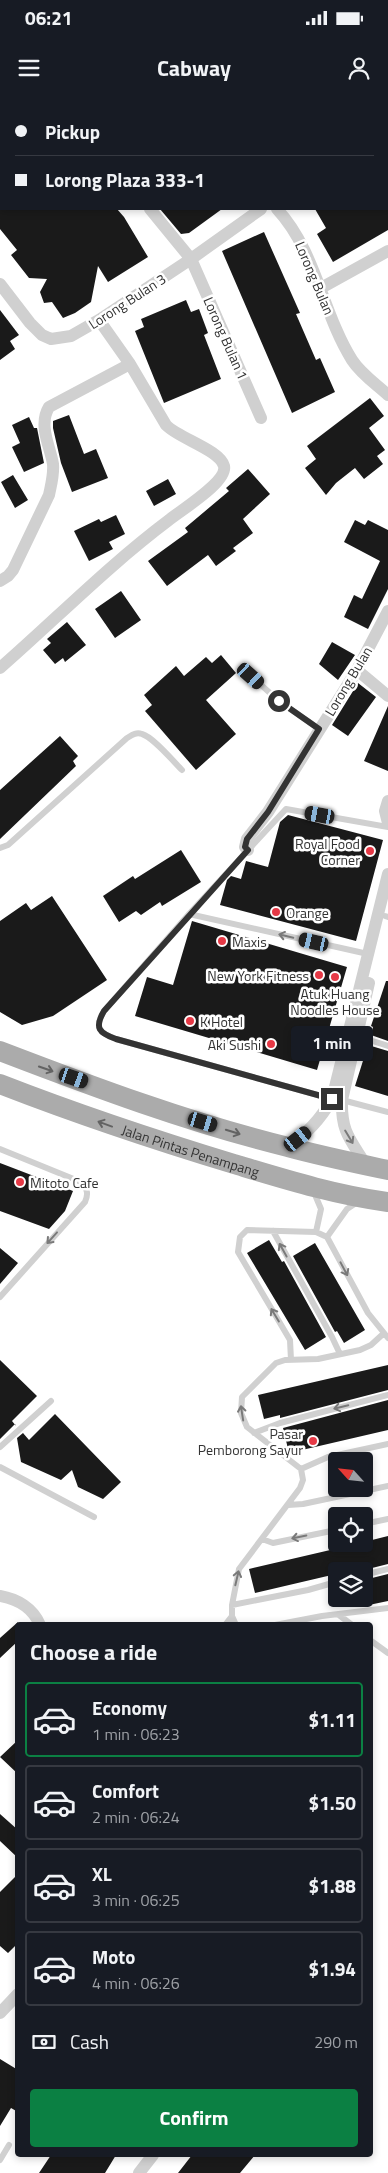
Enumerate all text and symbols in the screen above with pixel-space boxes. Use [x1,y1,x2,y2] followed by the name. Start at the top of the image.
[25,3,72,32] text: 06:21
[157,51,231,85] text: Cabway
[15,54,43,82] icon: menu
[345,54,373,82] icon: person
[45,117,100,146] text: Pickup
[45,165,205,194] text: Lorong Plaza 333-1
[290,238,340,318] street label: Lorong Bulan
[84,268,170,334] street label: Lorong Bulan 3
[198,293,254,383] street label: Lorong Bulan 1
[319,642,377,720] street label: Lorong Bulan
[234,660,267,692] car
[268,690,290,712] route start
[303,805,336,825] car
[295,833,360,870] place label: Royal Food Corner
[364,845,376,857] marker: Royal Food Corner
[286,902,329,923] place label: Orange
[270,906,282,918] marker: Orange
[232,931,267,952] place label: Maxis
[279,931,295,940] one-way arrow
[297,931,330,953] car
[216,935,228,947] marker: Maxis
[207,965,309,986] place label: New York Fitness
[313,969,325,981] marker: New York Fitness
[329,971,341,983] marker: Atuk Huang Noodles House
[290,983,380,1020] place label: Atuk Huang Noodles House
[200,1011,243,1032] place label: K Hotel
[184,1015,196,1027] marker: K Hotel
[291,1026,373,1062] callout: 1 min
[313,1031,351,1055] text: 1 min
[208,1034,261,1055] place label: Aki Sushi
[265,1038,277,1050] marker: Aki Sushi
[37,1064,53,1074] one-way arrow
[57,1066,90,1090] car
[321,1088,343,1110] route end
[186,1110,219,1134] car
[119,1118,262,1182] street label: Jalan Pintas Penampang
[98,1119,114,1128] one-way arrow
[281,1124,314,1154] car
[224,1127,240,1137] one-way arrow
[344,1129,354,1143] one-way arrow
[30,1172,99,1193] place label: Mitoto Cafe
[14,1176,26,1188] marker: Mitoto Cafe
[46,1232,58,1245] one-way arrow
[278,1242,288,1257] one-way arrow
[339,1262,349,1277] one-way arrow
[270,1308,280,1323] one-way arrow
[333,1403,349,1412] one-way arrow
[237,1406,247,1422] one-way arrow
[198,1423,303,1460] place label: Pasar Pemborong Sayur
[307,1435,319,1447] marker: Pasar Pemborong Sayur
[328,1452,372,1498] north arrow
[328,1452,373,1607] map controls
[328,1507,373,1552] button: locate
[292,1533,308,1543] one-way arrow
[328,1562,373,1607] button: layers
[233,1570,242,1586] one-way arrow
[30,1635,157,1669] text: Choose a ride
[92,1693,167,1722] text: Economy
[32,1697,77,1742] icon: car
[309,1705,356,1734] text: $1.11
[92,1722,180,1746] text: 1 min · 06:23
[92,1776,159,1805] text: Comfort
[32,1780,77,1825] icon: car
[309,1788,356,1817] text: $1.50
[92,1805,180,1829] text: 2 min · 06:24
[92,1859,112,1888] text: XL
[32,1863,77,1908] icon: car
[309,1871,356,1900] text: $1.88
[92,1888,180,1912] text: 3 min · 06:25
[92,1942,135,1971] text: Moto
[32,1946,77,1991] icon: car
[309,1954,356,1983] text: $1.94
[92,1971,180,1995] text: 4 min · 06:26
[70,2027,109,2056] text: Cash
[30,2028,58,2056] icon: cash
[314,2030,358,2054] text: 290 m
[30,2089,358,2147] button: Confirm

